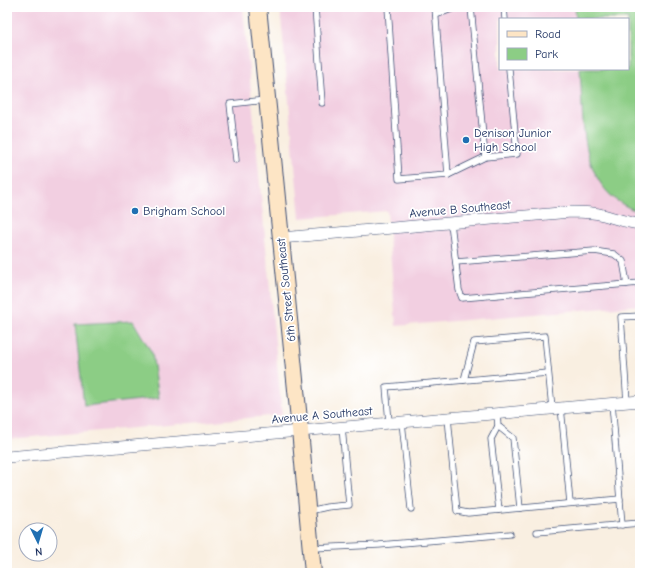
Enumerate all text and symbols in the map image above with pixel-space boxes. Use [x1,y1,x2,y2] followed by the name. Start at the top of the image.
[499,18,629,70] legend
[535,27,561,41] text: Road
[535,47,558,61] text: Park
[474,126,551,154] place label: Denison Junior High School
[461,135,471,145] marker: Denison Junior High School
[409,198,512,220] street label: Avenue B Southeast
[143,204,225,218] place label: Brigham School
[130,206,140,216] marker: Brigham School
[274,237,298,342] street label: 6th Street Southeast
[271,404,374,426] street label: Avenue A Southeast
[18,522,58,562] north arrow
[35,545,43,558] text: N

